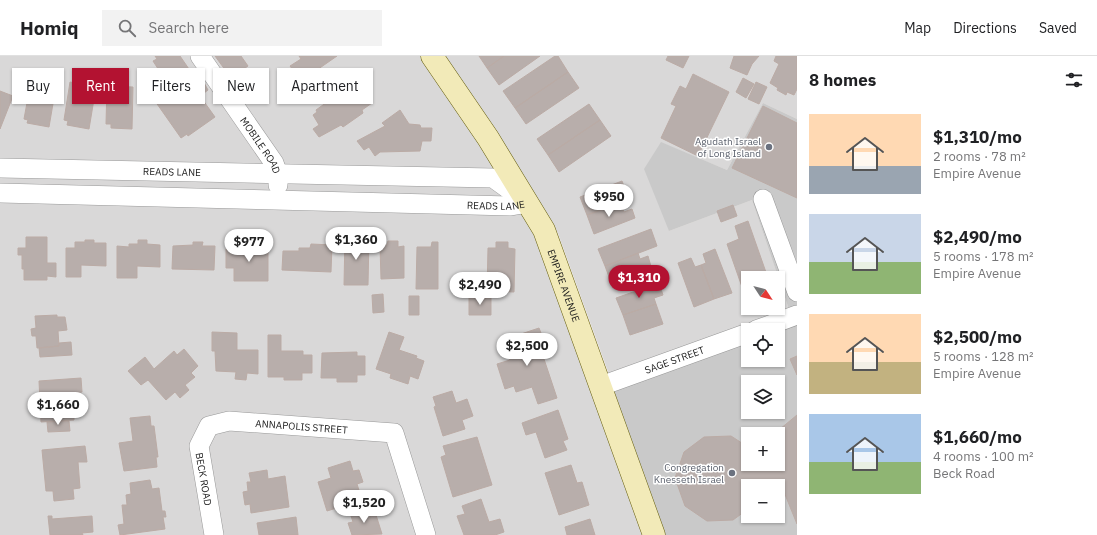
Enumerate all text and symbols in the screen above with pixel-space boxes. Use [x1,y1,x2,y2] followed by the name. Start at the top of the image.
[102,10,382,46] search box
[20,16,78,40] text: Homiq
[116,17,138,39] icon: search
[148,18,229,37] text: Search here
[904,19,931,37] text: Map
[953,19,1017,37] text: Directions
[1039,19,1077,37] text: Saved
[12,68,64,104] chip: Buy
[72,68,129,104] chip: Rent
[137,68,205,104] chip: Filters
[213,68,269,104] chip: New
[277,68,373,104] chip: Apartment
[809,69,876,91] text: 8 homes
[1063,69,1085,91] icon: filters
[237,115,283,176] street label: MOBILE ROAD
[933,126,1022,148] text: $1,310/mo
[841,130,889,178] icon: home
[695,135,761,160] place label: Agudath Israel of Long Island
[764,142,774,152] marker: Agudath Israel of Long Island
[933,148,1026,165] text: 2 rooms · 78 m²
[143,165,201,179] street label: READS LANE
[933,165,1021,182] text: Empire Avenue
[585,184,633,218] pin: $950
[593,188,625,205] text: $950
[467,198,526,213] street label: READS LANE
[933,226,1022,248] text: $2,490/mo
[323,227,389,261] pin: $1,360
[225,229,273,263] pin: $977
[841,230,889,278] icon: home
[334,231,378,248] text: $1,360
[233,233,265,250] text: $977
[544,248,583,324] street label: EMPIRE AVENUE
[933,248,1034,265] text: 5 rooms · 178 m²
[606,265,672,299] pin: $1,310
[933,265,1021,282] text: Empire Avenue
[617,269,661,286] text: $1,310
[741,271,785,315] north arrow
[741,271,785,523] map controls
[447,272,513,306] pin: $2,490
[458,276,502,293] text: $2,490
[741,323,785,367] button: locate
[933,326,1022,348] text: $2,500/mo
[841,330,889,378] icon: home
[494,333,560,367] pin: $2,500
[505,337,549,354] text: $2,500
[643,343,706,377] street label: SAGE STREET
[933,348,1034,365] text: 5 rooms · 128 m²
[933,365,1021,382] text: Empire Avenue
[741,375,785,419] button: layers
[25,392,91,426] pin: $1,660
[36,396,80,413] text: $1,660
[255,417,348,437] street label: ANNAPOLIS STREET
[933,426,1022,448] text: $1,660/mo
[741,427,785,471] button: +
[841,430,889,478] icon: home
[933,448,1034,465] text: 4 rooms · 100 m²
[192,452,215,507] street label: BECK ROAD
[654,461,724,486] place label: Congregation Knesseth Israel
[933,465,995,482] text: Beck Road
[727,468,737,478] marker: Congregation Knesseth Israel
[741,479,785,523] button: −
[331,490,397,524] pin: $1,520
[342,494,386,511] text: $1,520

